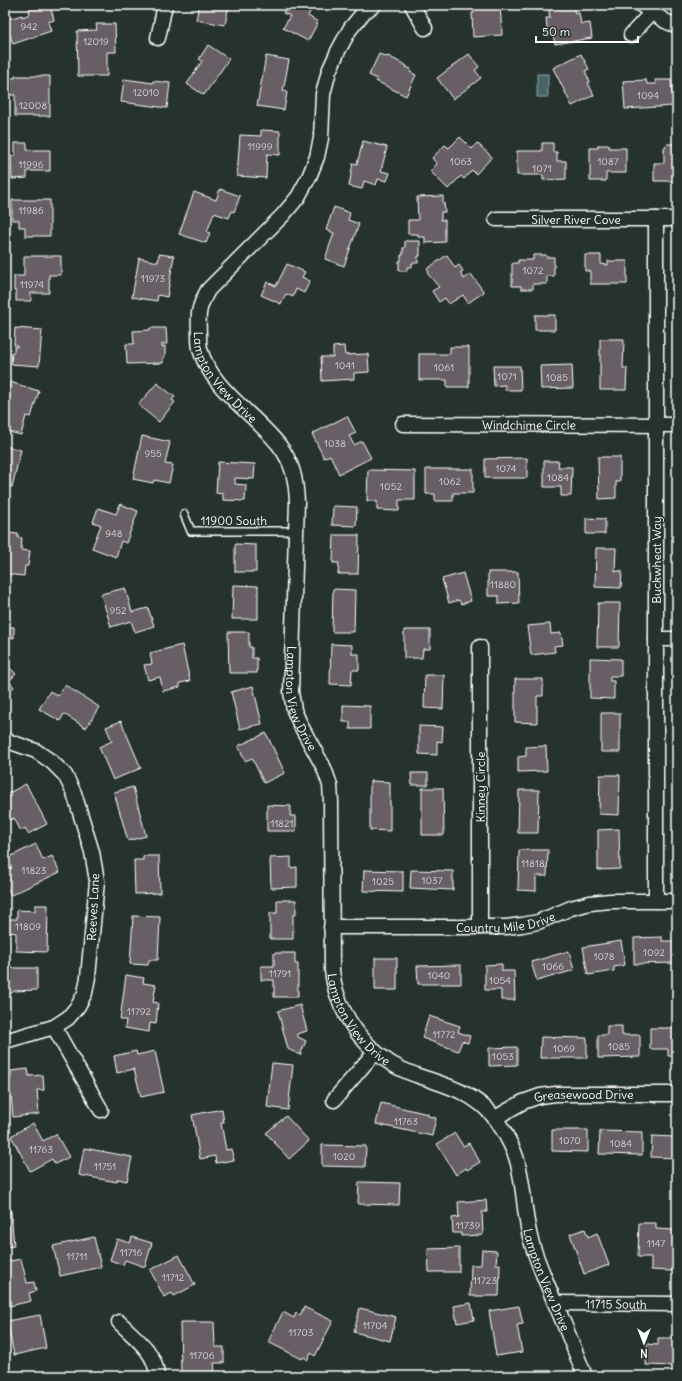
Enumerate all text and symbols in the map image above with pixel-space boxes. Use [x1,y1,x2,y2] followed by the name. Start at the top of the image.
[536,18,638,44] scale bar
[20,20,38,33] house number: 942
[542,24,571,39] text: 50 m
[83,35,109,48] house number: 12019
[133,86,159,99] house number: 12010
[637,89,659,102] house number: 1094
[19,99,47,112] house number: 12008
[247,140,273,153] house number: 11999
[450,155,472,168] house number: 1063
[597,155,619,168] house number: 1087
[18,158,44,171] house number: 11996
[532,162,552,175] house number: 1071
[18,204,44,217] house number: 11986
[531,212,621,227] street label: Silver River Cove
[523,264,544,277] house number: 1072
[141,272,165,285] house number: 11973
[20,278,44,291] house number: 11974
[191,332,260,425] street label: Lampton View Drive
[335,359,355,372] house number: 1041
[434,361,454,374] house number: 1061
[497,370,517,383] house number: 1071
[546,371,568,384] house number: 1085
[482,417,576,432] street label: Windchime Circle
[324,437,346,450] house number: 1038
[144,447,162,460] house number: 955
[496,462,517,475] house number: 1074
[547,471,569,484] house number: 1084
[439,475,461,488] house number: 1062
[380,480,402,493] house number: 1052
[201,513,267,528] street label: 11900 South
[649,516,664,604] street label: Buckwheat Way
[105,527,123,540] house number: 948
[490,578,516,591] house number: 11880
[110,604,127,617] house number: 952
[283,646,320,753] street label: Lampton View Drive
[473,752,488,822] street label: Kinney Circle
[270,817,294,830] house number: 11821
[521,857,545,870] house number: 11818
[22,864,47,877] house number: 11823
[84,873,102,941] street label: Reeves Lane
[421,874,443,887] house number: 1037
[372,875,394,888] house number: 1025
[456,908,557,935] street label: Country Mile Drive
[15,920,41,933] house number: 11809
[643,946,665,959] house number: 1092
[593,950,615,963] house number: 1078
[542,960,564,973] house number: 1066
[269,967,291,980] house number: 11791
[428,969,450,982] house number: 1040
[325,972,393,1068] street label: Lampton View Drive
[489,974,511,987] house number: 1054
[127,1005,152,1018] house number: 11792
[432,1028,456,1041] house number: 11772
[608,1040,630,1053] house number: 1085
[553,1042,575,1055] house number: 1069
[492,1050,514,1063] house number: 1053
[532,1087,633,1105] street label: Greasewood Drive
[394,1115,418,1128] house number: 11763
[559,1134,581,1147] house number: 1070
[610,1137,632,1150] house number: 1084
[29,1143,53,1156] house number: 11763
[333,1150,355,1163] house number: 1020
[94,1160,116,1173] house number: 11751
[456,1219,480,1232] house number: 11739
[521,1227,574,1333] street label: Lampton View Drive
[647,1237,665,1250] house number: 1147
[120,1246,143,1259] house number: 11716
[67,1250,87,1263] house number: 11711
[162,1271,185,1284] house number: 11712
[473,1274,497,1287] house number: 11723
[585,1296,647,1311] street label: 11715 South
[362,1319,388,1332] house number: 11704
[624,1323,664,1363] north arrow
[288,1326,314,1339] house number: 11703
[640,1346,648,1360] text: N
[189,1349,215,1362] house number: 11706

